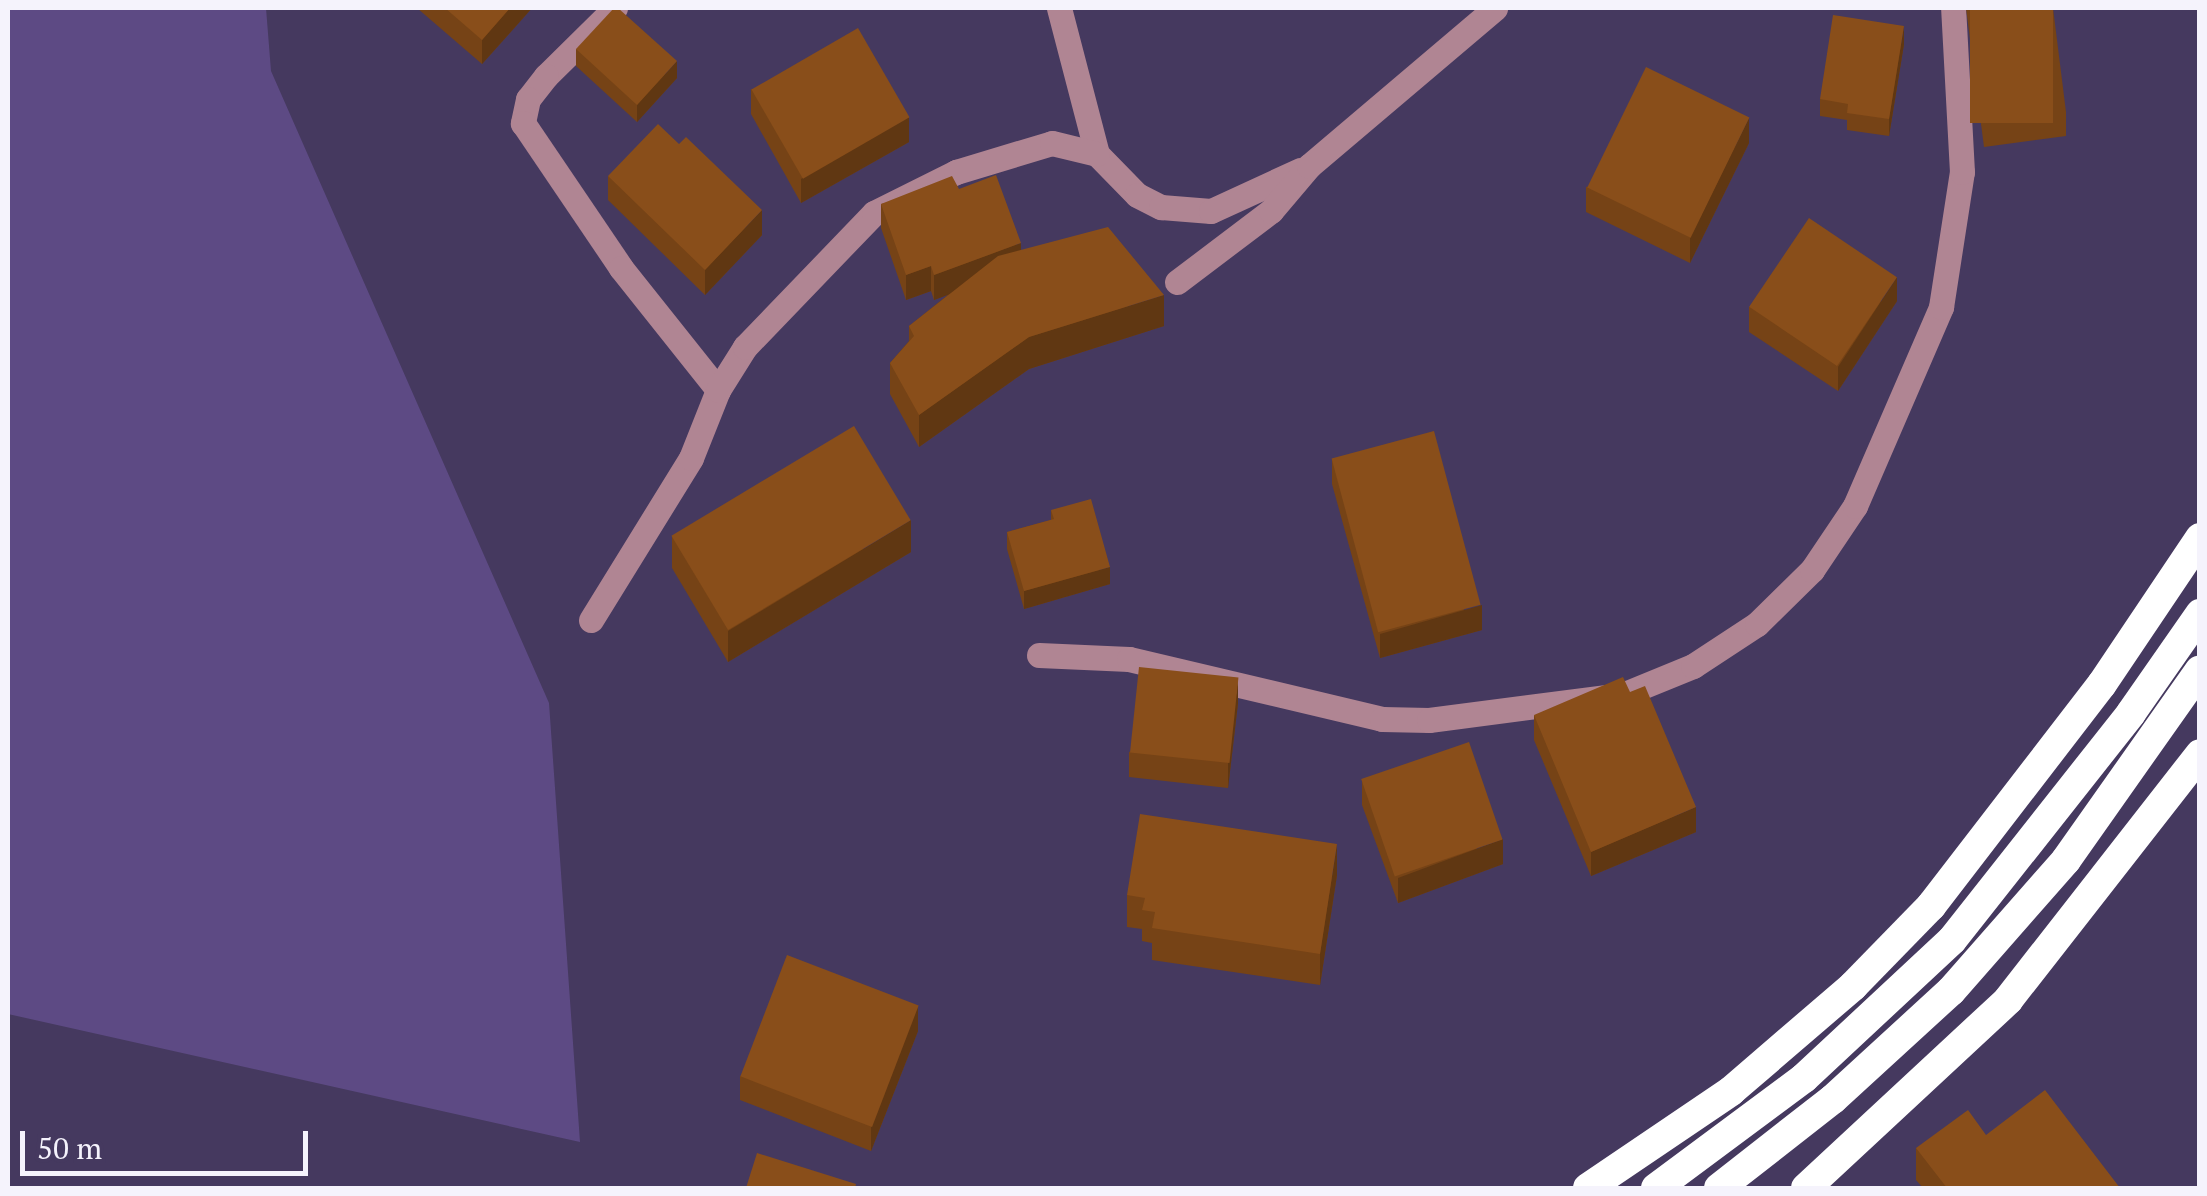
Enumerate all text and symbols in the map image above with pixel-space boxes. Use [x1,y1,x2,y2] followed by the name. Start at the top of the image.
[25,1111,312,1173] scale bar
[37,1128,102,1168] text: 50 m

